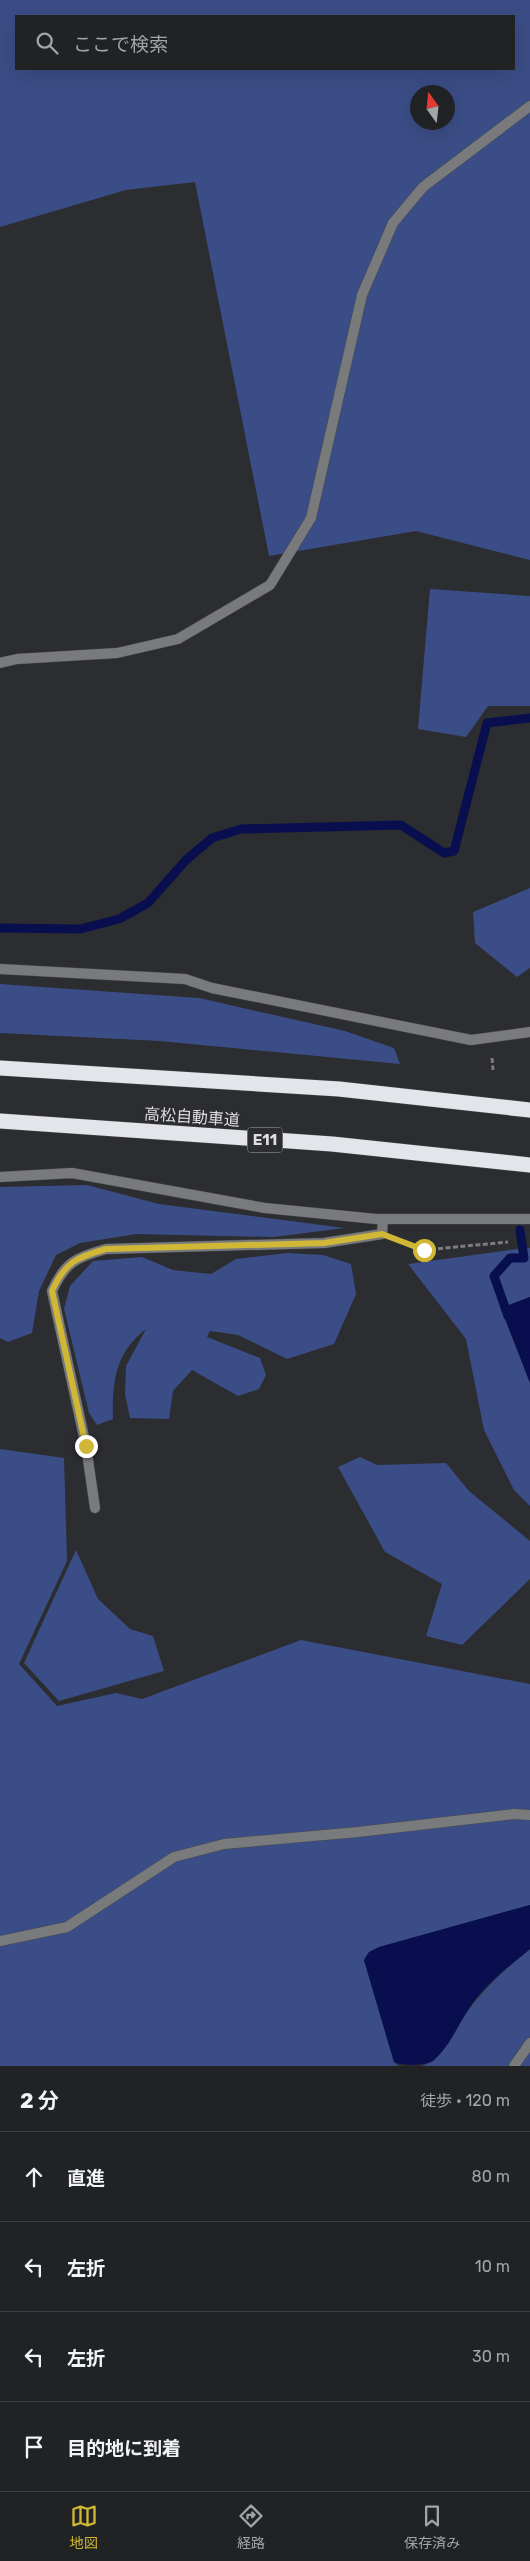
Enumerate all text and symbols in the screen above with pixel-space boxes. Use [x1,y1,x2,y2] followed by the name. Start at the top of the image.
[15,15,515,70] search box
[33,29,61,57] icon: search
[73,33,168,56] text: ここで検索
[410,85,455,130] north arrow
[143,1104,241,1130] street label: 高松自動車道
[248,1128,282,1152] road number: E11
[413,1239,436,1262] route start
[75,1435,98,1458] route end
[20,2088,59,2113] text: 2 分
[420,2091,510,2110] text: 徒歩 · 120 m
[20,2163,48,2191] icon: ahead
[67,2167,105,2190] text: 直進
[472,2167,510,2186] text: 80 m
[20,2253,48,2281] icon: left
[67,2257,105,2280] text: 左折
[475,2257,510,2276] text: 10 m
[20,2343,48,2371] icon: left
[67,2347,105,2370] text: 左折
[472,2347,510,2366] text: 30 m
[20,2433,48,2461] icon: arrive
[67,2437,181,2460] text: 目的地に到着
[70,2502,98,2552] tab: 地図
[237,2502,265,2552] tab: 経路
[404,2502,460,2552] tab: 保存済み

